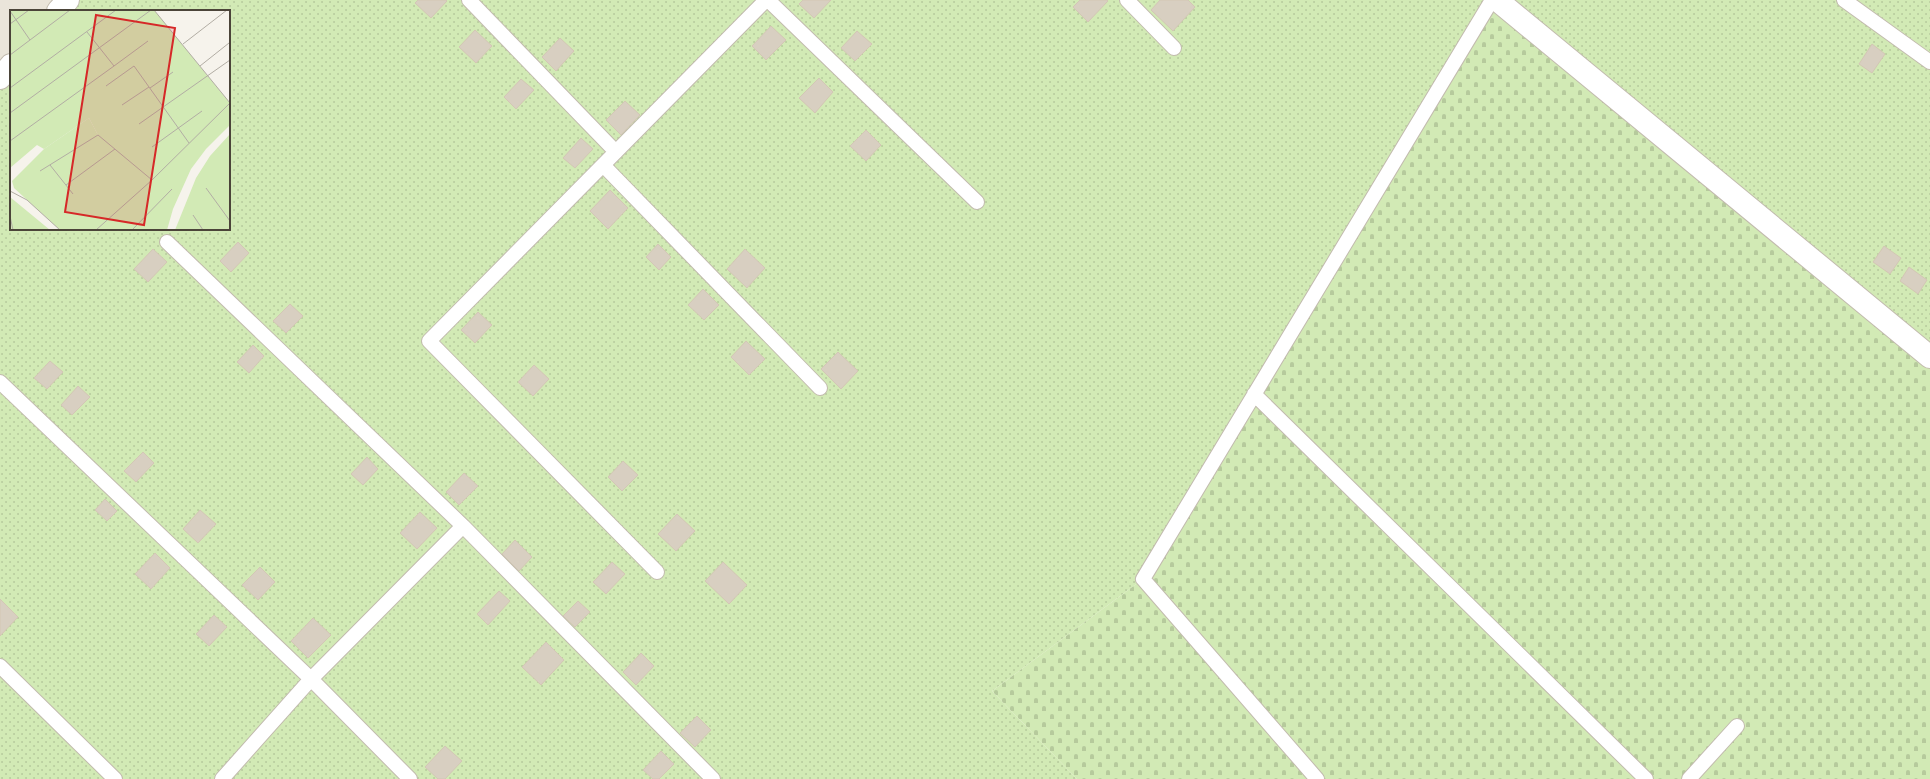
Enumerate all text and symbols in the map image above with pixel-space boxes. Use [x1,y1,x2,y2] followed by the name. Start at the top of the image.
[10,10,230,230] inset map

